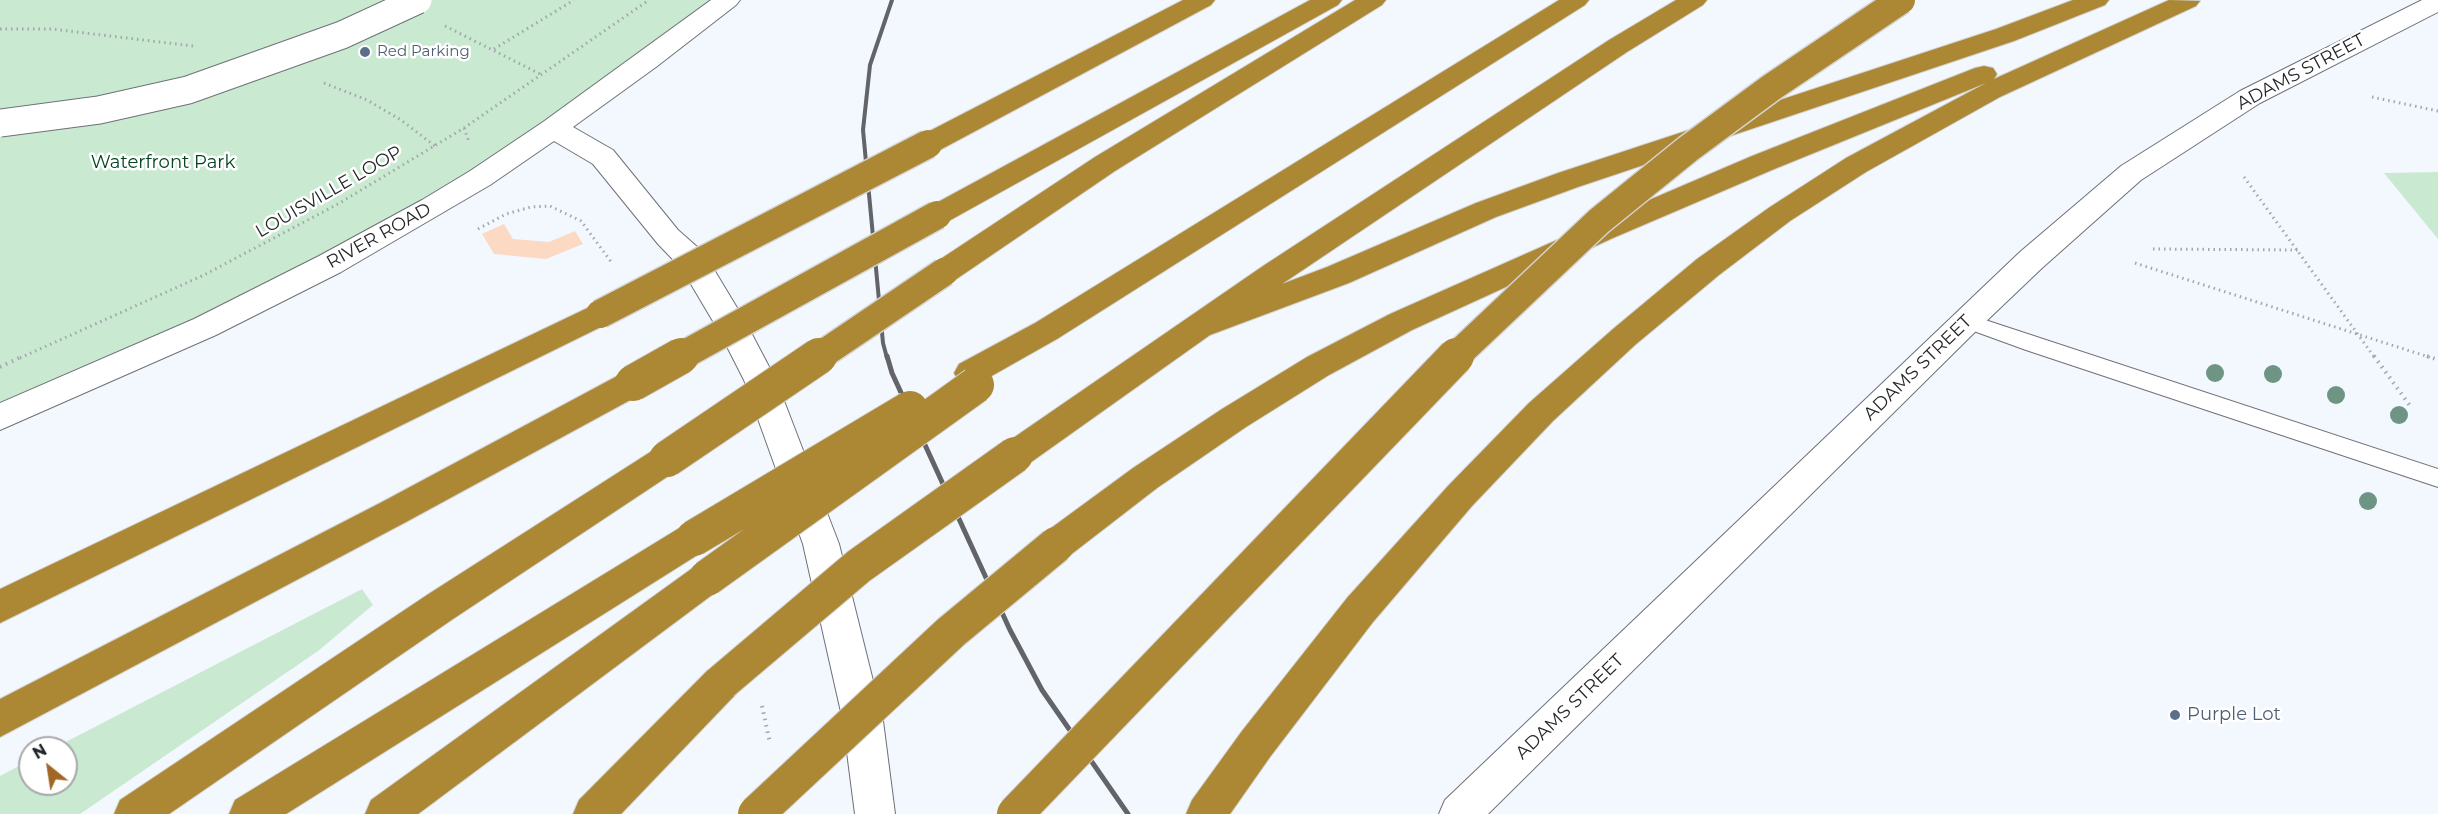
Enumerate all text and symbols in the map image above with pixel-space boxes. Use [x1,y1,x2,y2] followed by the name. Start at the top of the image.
[2233,29,2369,115] street label: ADAMS STREET
[377,43,470,61] place label: Red Parking
[358,45,372,59] marker: Red Parking
[252,141,406,243] street label: LOUISVILLE LOOP
[91,152,235,174] park label: Waterfront Park
[323,198,435,274] street label: RIVER ROAD
[1859,311,1977,425] street label: ADAMS STREET
[1511,650,1629,764] street label: ADAMS STREET
[2187,704,2281,726] place label: Purple Lot
[2168,708,2182,722] marker: Purple Lot
[18,736,78,796] north arrow
[29,740,50,763] text: N

